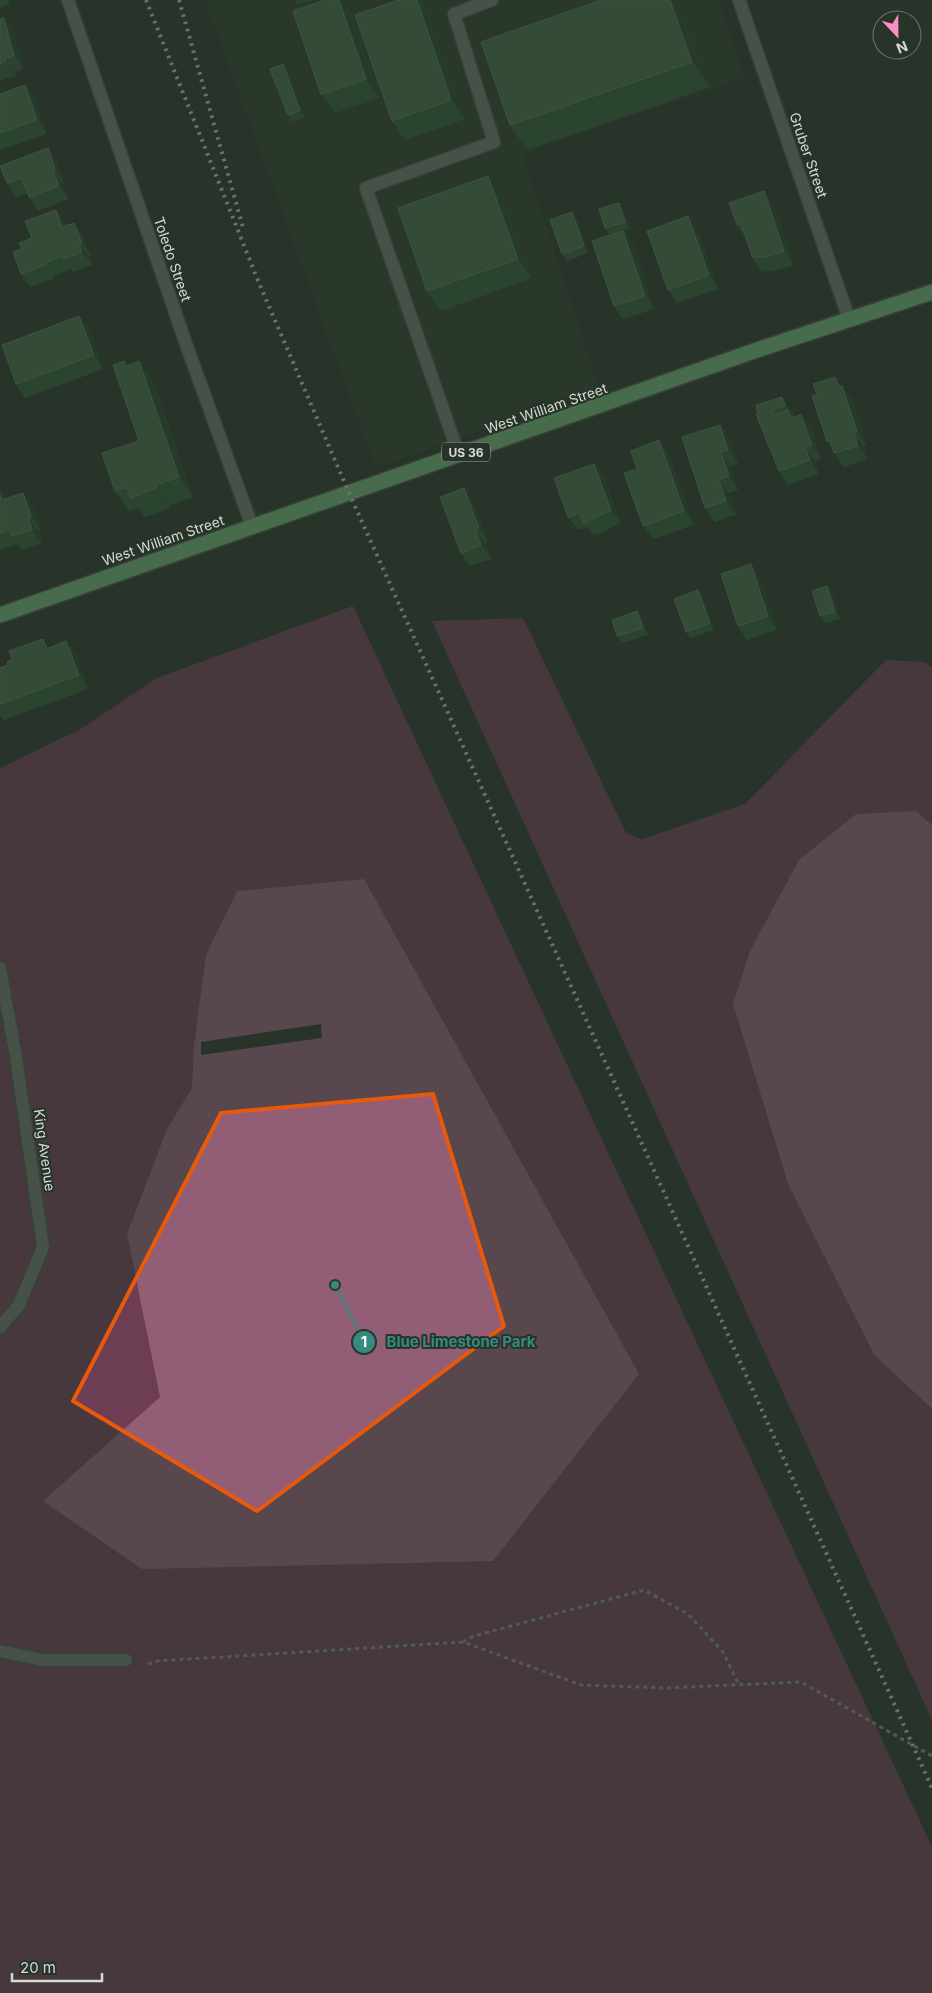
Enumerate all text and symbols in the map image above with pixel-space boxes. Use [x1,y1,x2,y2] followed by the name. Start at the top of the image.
[872,10,922,60] north arrow
[894,38,910,57] text: N
[786,110,832,200] street label: Gruber Street
[151,214,196,304] street label: Toledo Street
[483,379,610,437] street label: West William Street
[442,442,490,462] road number: US 36
[100,511,227,569] street label: West William Street
[31,1108,59,1192] street label: King Avenue
[351,1327,545,1357] callout: Blue Limestone Park
[361,1332,367,1351] text: 1
[386,1332,536,1351] text: Blue Limestone Park
[12,1950,102,1982] scale bar
[20,1958,56,1977] text: 20 m

